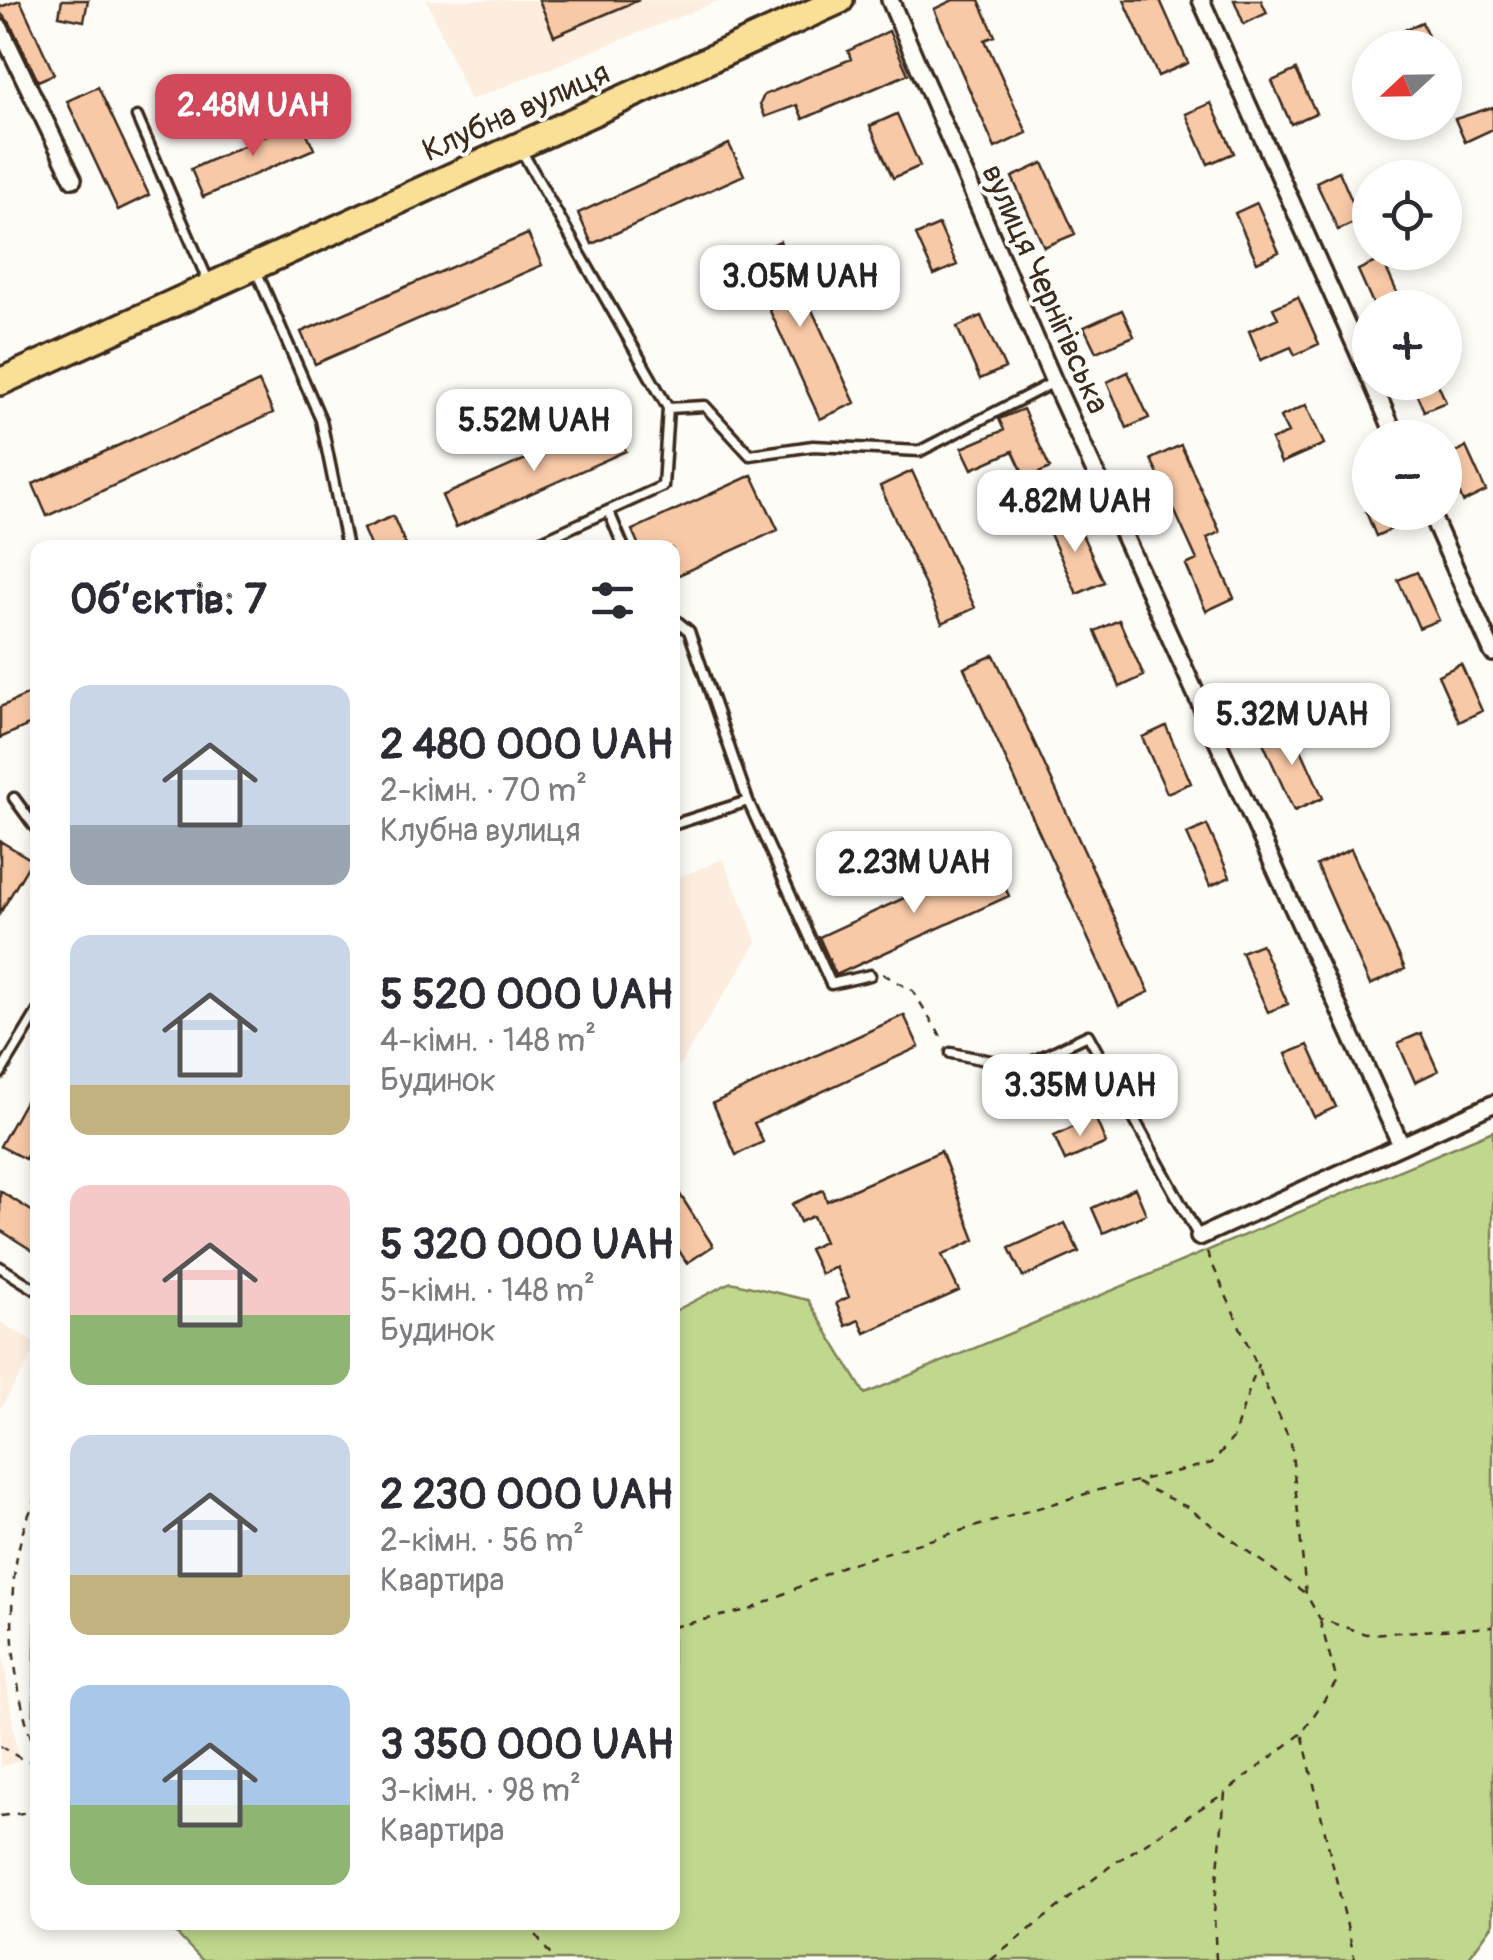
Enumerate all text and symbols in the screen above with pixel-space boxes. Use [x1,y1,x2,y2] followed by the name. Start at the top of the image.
[1352,30,1462,140] north arrow
[1352,30,1462,530] map controls
[416,53,616,171] street label: Клубна вулиця
[139,74,367,159] pin: 2.48M UAH
[177,86,329,126] text: 2.48M UAH
[972,158,1118,420] street label: вулиця Чернігівська
[1352,160,1462,270] button: locate
[686,245,914,330] pin: 3.05M UAH
[722,257,878,297] text: 3.05M UAH
[1352,290,1462,400] button: +
[420,389,648,474] pin: 5.52M UAH
[458,401,610,441] text: 5.52M UAH
[1352,420,1462,530] button: −
[961,470,1189,555] pin: 4.82M UAH
[999,482,1151,522] text: 4.82M UAH
[585,573,640,628] icon: filters
[70,574,267,626] text: Об’єктів: 7
[1178,683,1406,768] pin: 5.32M UAH
[1216,695,1368,735] text: 5.32M UAH
[380,719,673,771] text: 2 480 000 UAH
[150,725,270,845] icon: home
[380,771,587,811] text: 2-кімн. · 70 m²
[380,811,581,851] text: Клубна вулиця
[800,831,1028,916] pin: 2.23M UAH
[838,843,990,883] text: 2.23M UAH
[380,969,673,1021] text: 5 520 000 UAH
[150,975,270,1095] icon: home
[380,1021,596,1061] text: 4-кімн. · 148 m²
[966,1054,1194,1139] pin: 3.35M UAH
[380,1061,496,1101] text: Будинок
[1004,1066,1156,1106] text: 3.35M UAH
[380,1219,673,1271] text: 5 320 000 UAH
[150,1225,270,1345] icon: home
[380,1271,595,1311] text: 5-кімн. · 148 m²
[380,1311,496,1351] text: Будинок
[380,1469,673,1521] text: 2 230 000 UAH
[150,1475,270,1595] icon: home
[380,1521,584,1561] text: 2-кімн. · 56 m²
[380,1561,504,1601] text: Квартира
[380,1719,673,1771] text: 3 350 000 UAH
[150,1725,270,1845] icon: home
[380,1771,581,1811] text: 3-кімн. · 98 m²
[380,1811,504,1851] text: Квартира

